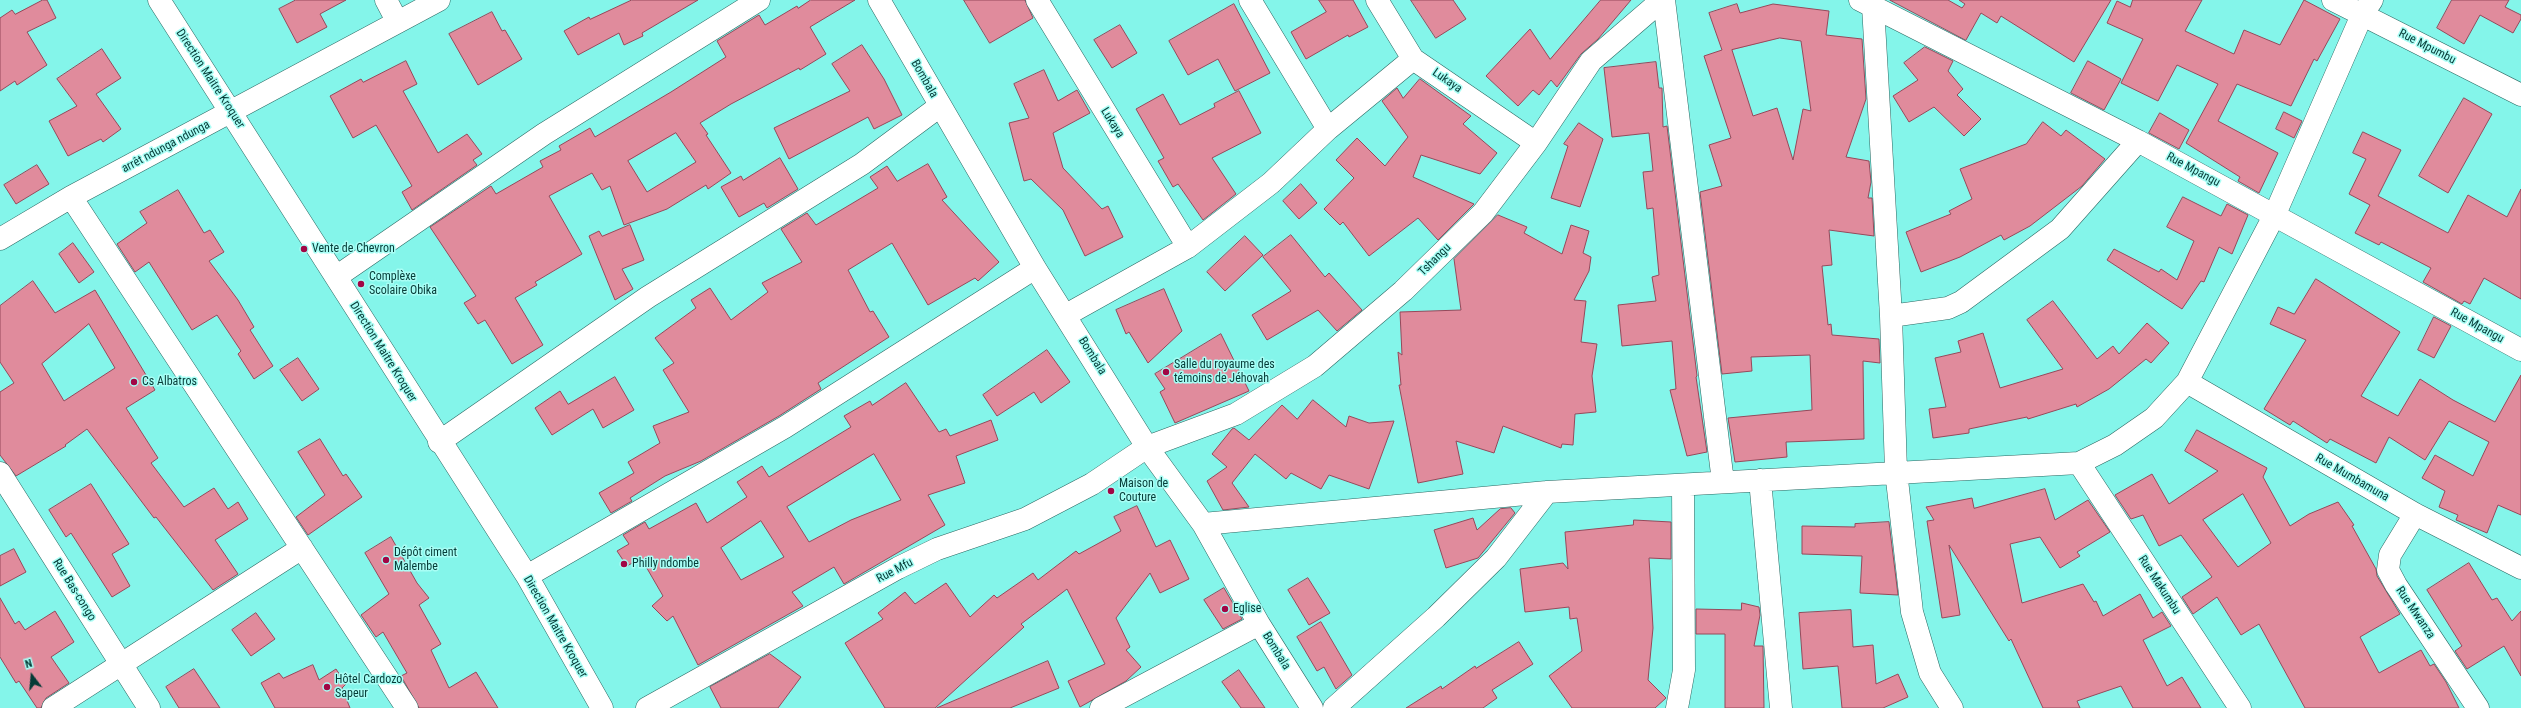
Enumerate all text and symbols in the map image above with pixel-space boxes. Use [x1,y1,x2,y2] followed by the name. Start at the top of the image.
[2396,26,2458,68] street label: Rue Mpumbu
[173,27,247,131] street label: Direction Maitre Kroquer
[907,57,941,101] street label: Bombala
[1429,66,1465,96] street label: Lukaya
[1097,105,1127,141] street label: Lukaya
[119,118,213,176] street label: arrêt ndunga ndunga
[2164,150,2222,190] street label: Rue Mpangu
[1416,241,1454,279] street label: Tshangu
[312,242,395,256] place label: Vente de Chevron
[299,244,309,254] marker: Vente de Chevron
[369,270,437,298] place label: Complèxe Scolaire Obika
[356,279,366,289] marker: Complèxe Scolaire Obika
[346,299,420,405] street label: Direction Maitre Kroquer
[2448,305,2506,347] street label: Rue Mpangu
[1075,334,1109,378] street label: Bombala
[1174,358,1275,386] place label: Salle du royaume des témoins de Jéhovah
[1161,367,1171,377] marker: Salle du royaume des témoins de Jéhovah
[142,375,197,389] place label: Cs Albatros
[129,377,139,387] marker: Cs Albatros
[2313,451,2391,505] street label: Rue Mumbamuna
[1119,477,1168,505] place label: Maison de Couture
[1106,486,1116,496] marker: Maison de Couture
[394,546,457,574] place label: Dépôt ciment Malembe
[2135,553,2183,617] street label: Rue Makumbu
[381,555,391,565] marker: Dépôt ciment Malembe
[874,555,916,587] street label: Rue Mfu
[49,556,99,624] street label: Rue Bas-congo
[632,557,699,571] place label: Philly ndombe
[619,559,629,569] marker: Philly ndombe
[520,573,590,681] street label: Direction Maitre Kroquer
[2392,584,2438,642] street label: Rue Mwanza
[1233,602,1261,616] place label: Eglise
[1220,604,1230,614] marker: Eglise
[1259,629,1293,673] street label: Bombala
[12,656,52,696] north arrow
[24,657,34,671] text: N
[335,673,402,701] place label: Hôtel Cardozo Sapeur
[322,682,332,692] marker: Hôtel Cardozo Sapeur

